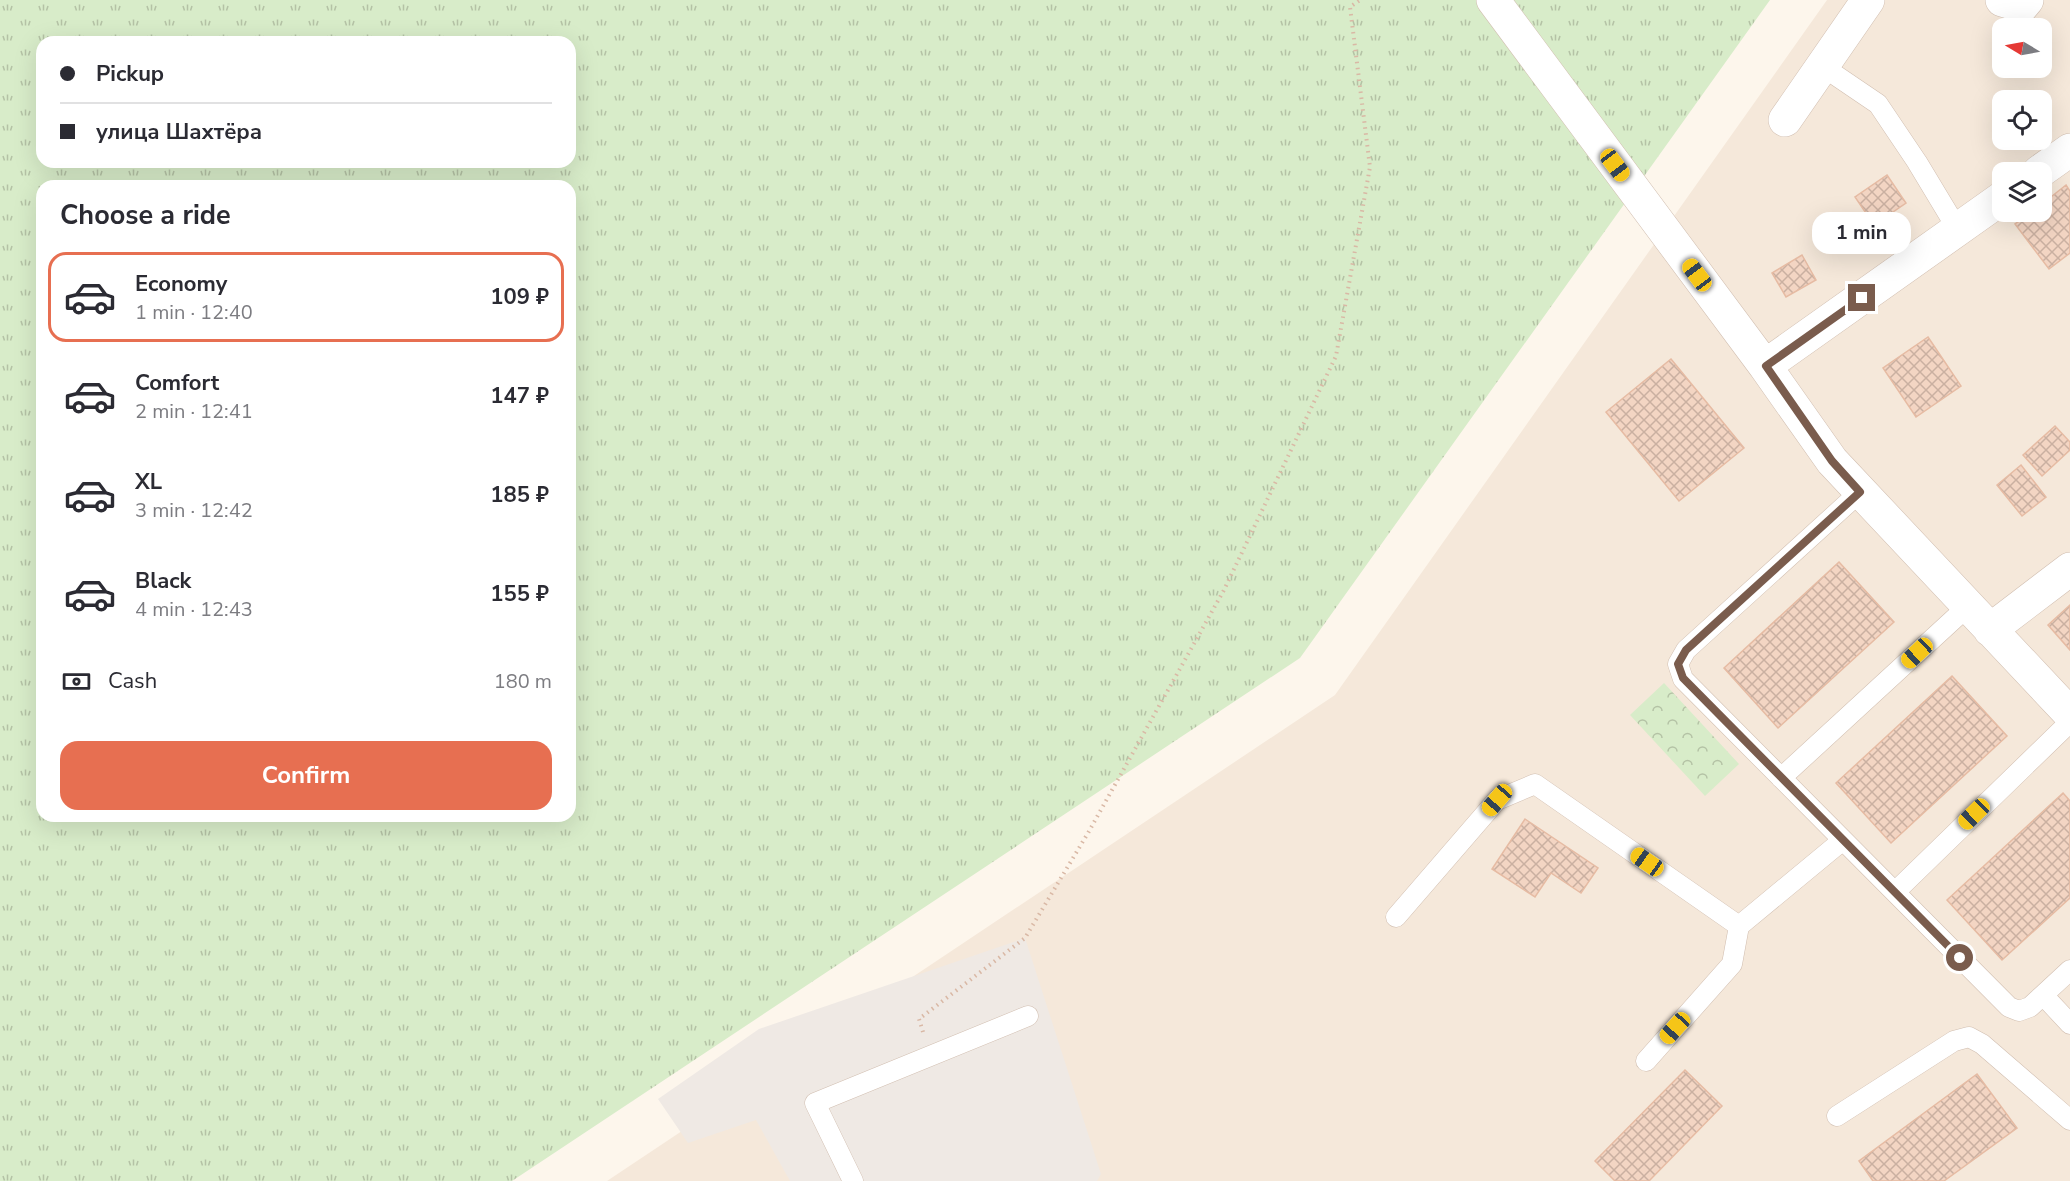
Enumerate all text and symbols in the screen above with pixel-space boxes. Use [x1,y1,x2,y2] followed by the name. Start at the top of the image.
[1992,18,2052,78] north arrow
[1992,18,2052,222] map controls
[96,59,164,89] text: Pickup
[1992,90,2052,150] button: locate
[96,117,262,147] text: улица Шахтёра
[1597,145,1633,185] car
[1992,162,2052,222] button: layers
[60,197,231,234] text: Choose a ride
[1812,211,1912,253] callout: 1 min
[1836,219,1887,246] text: 1 min
[1679,255,1715,295] car
[135,269,227,299] text: Economy
[63,270,117,324] icon: car
[490,282,549,312] text: 109 ₽
[1848,284,1875,311] route end
[135,299,253,326] text: 1 min · 12:40
[135,368,219,398] text: Comfort
[63,369,117,423] icon: car
[490,381,549,411] text: 147 ₽
[135,398,253,425] text: 2 min · 12:41
[135,467,162,497] text: XL
[63,468,117,522] icon: car
[490,480,549,510] text: 185 ₽
[135,497,253,524] text: 3 min · 12:42
[135,566,191,596] text: Black
[63,567,117,621] icon: car
[490,579,549,609] text: 155 ₽
[135,596,253,623] text: 4 min · 12:43
[1898,634,1936,672] car
[60,665,93,698] icon: cash
[108,666,157,696] text: Cash
[494,668,552,695] text: 180 m
[60,741,552,810] button: Confirm
[1478,781,1516,819] car
[1955,795,1993,833] car
[1627,844,1667,880] car
[1946,944,1973,971] route start
[1656,1009,1694,1047] car

